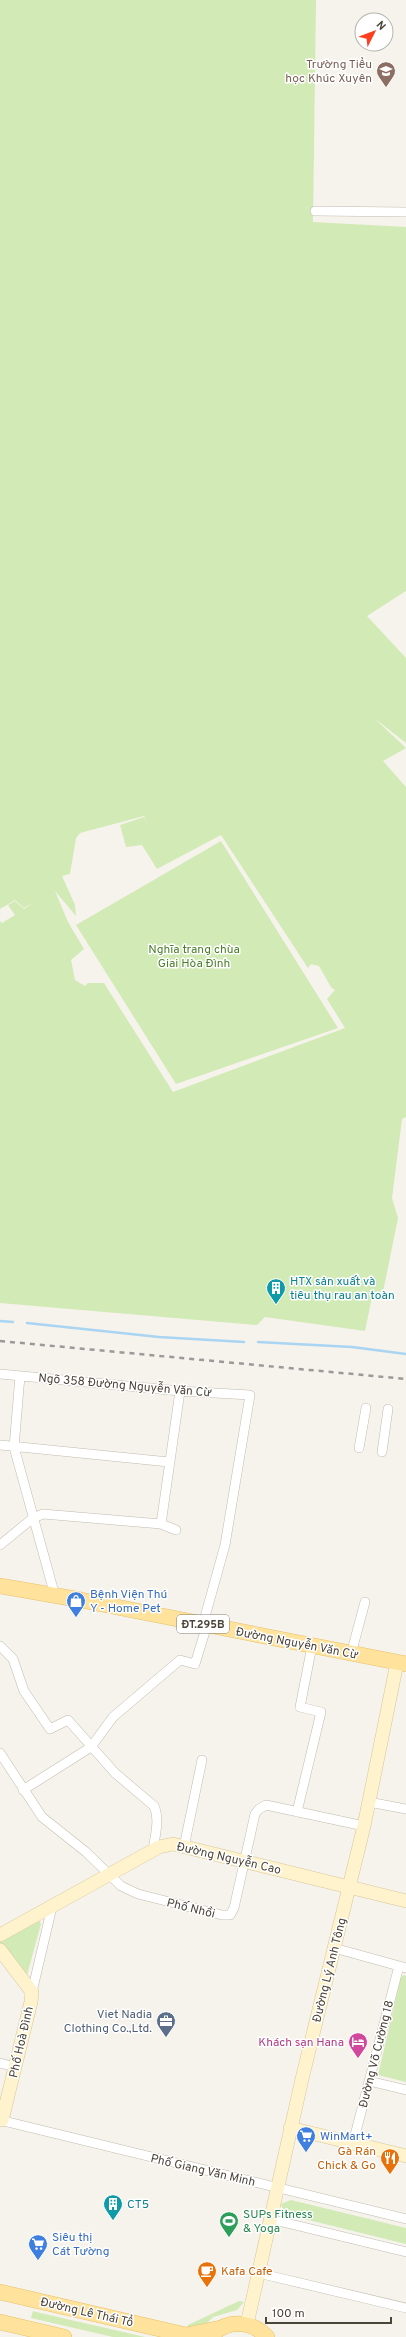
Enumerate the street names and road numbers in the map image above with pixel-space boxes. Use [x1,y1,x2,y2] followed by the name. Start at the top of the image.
[38,1370,213,1402] street label: Ngõ 358 Đường Nguyễn Văn Cừ
[177,1615,229,1633] road number: ĐT.295B
[234,1624,360,1664] street label: Đường Nguyễn Văn Cừ
[175,1839,283,1879] street label: Đường Nguyễn Cao
[165,1895,217,1923] street label: Phố Nhồi
[309,1916,351,2024] street label: Đường Lý Anh Tông
[356,1999,398,2110] street label: Đường Võ Cường 18
[6,2005,38,2080] street label: Phố Hoà Đình
[149,2151,257,2191] street label: Phố Giang Văn Minh
[39,2295,135,2332] street label: Đường Lê Thái Tổ

